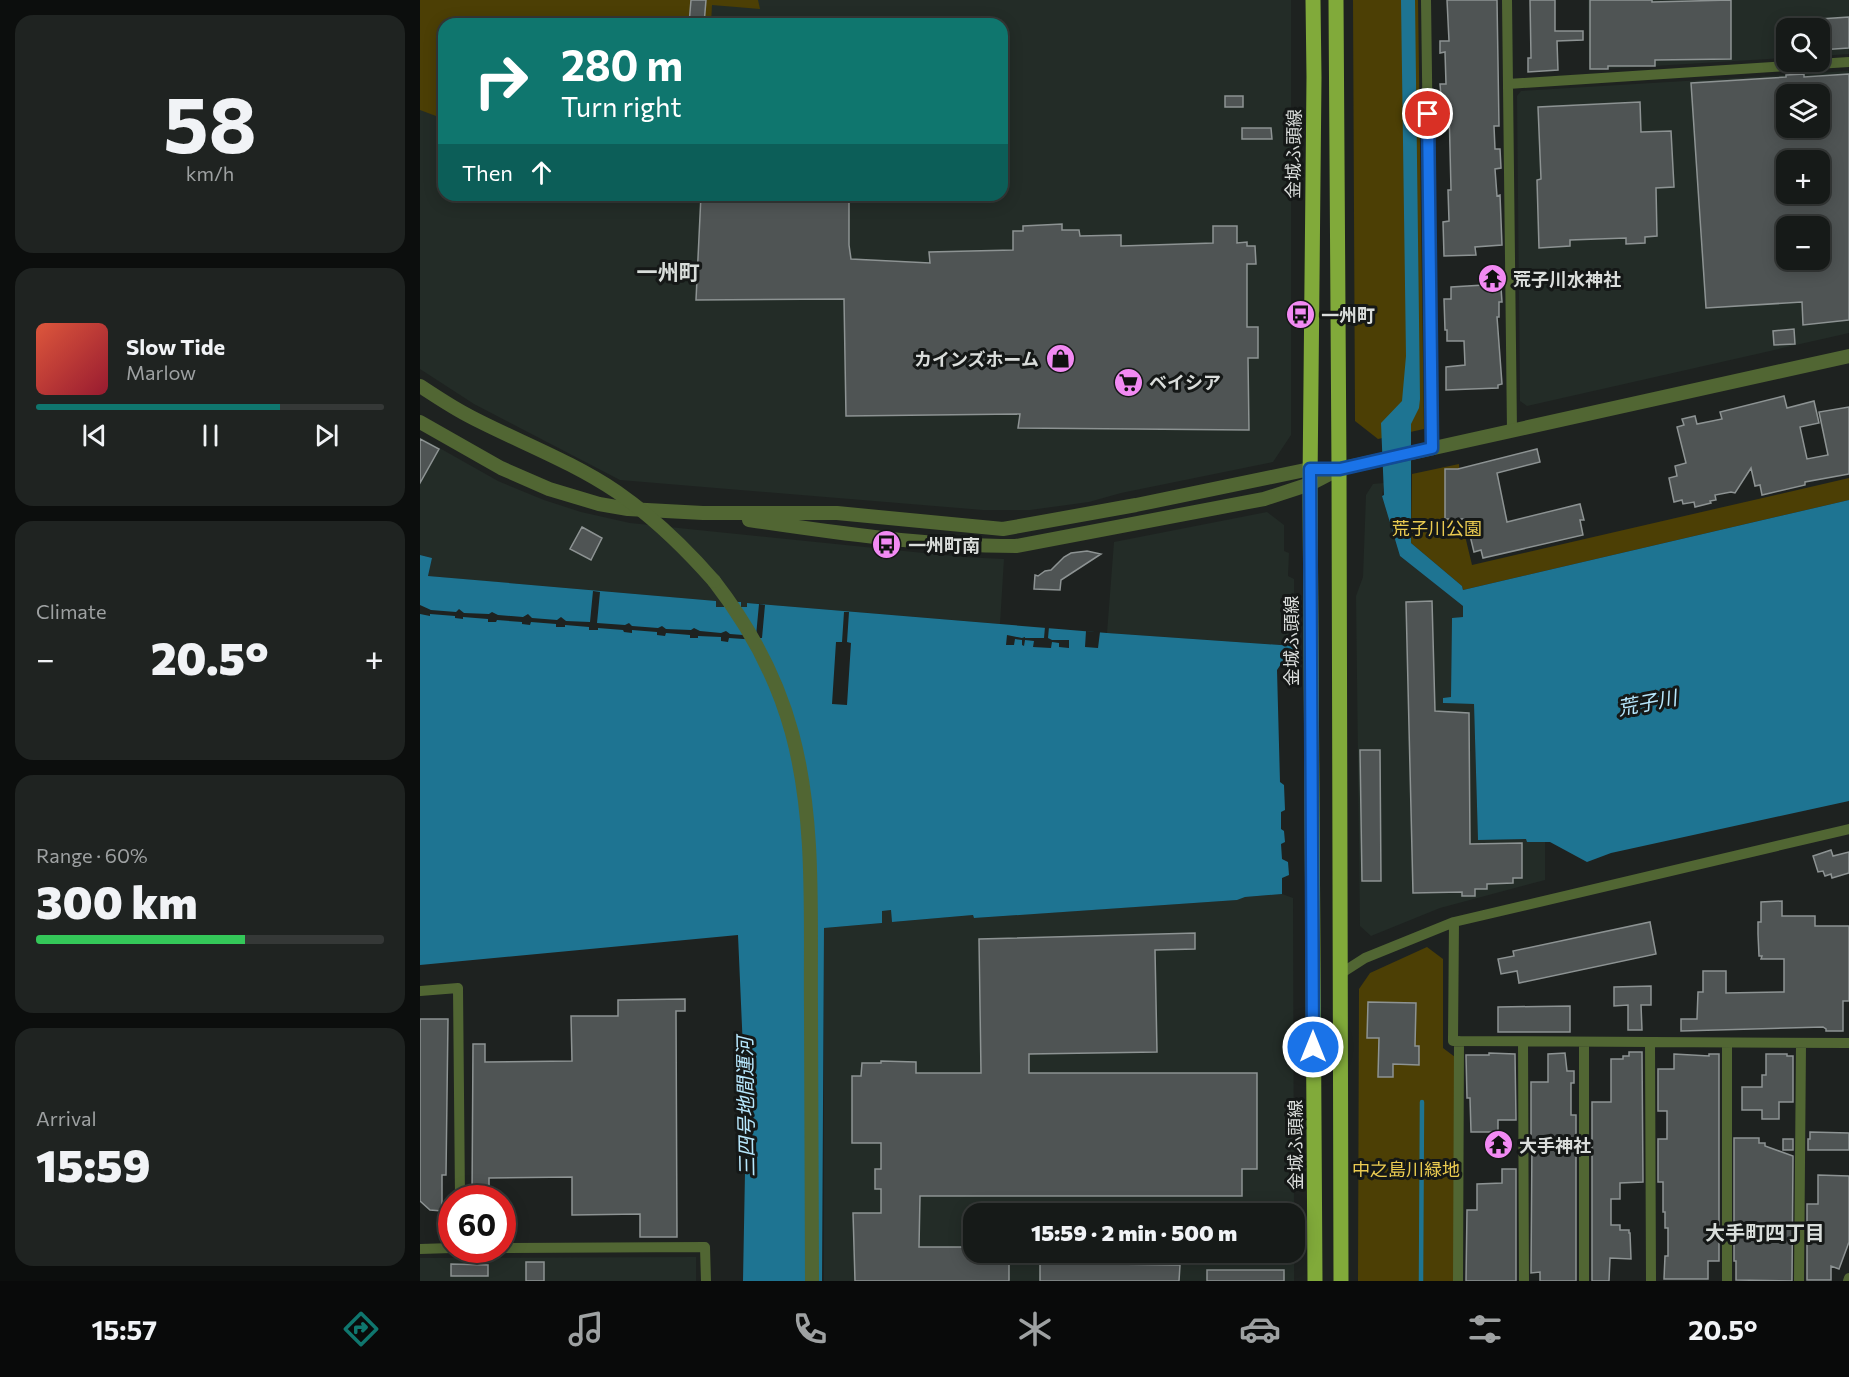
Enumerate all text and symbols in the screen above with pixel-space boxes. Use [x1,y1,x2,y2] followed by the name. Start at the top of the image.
[1776,18,1830,270] map controls
[1776,18,1830,72] button: search
[561,38,683,90] text: 280 m
[462,42,540,120] icon: right
[163,74,257,169] text: 58
[1776,84,1830,138] button: layers
[1402,88,1453,139] pin
[561,90,681,123] text: Turn right
[1411,97,1444,130] icon: arrive
[1281,109,1305,199] street label: 金城ふ頭線
[1776,150,1830,204] button: +
[525,156,558,189] icon: ahead
[462,159,513,186] text: Then
[186,161,234,185] text: km/h
[1776,216,1830,270] button: −
[637,259,700,284] district label: 一州町
[1476,263,1508,295] temple icon: 荒子川水神社
[1513,268,1621,290] place label: 荒子川水神社
[1284,299,1316,331] bus stop icon: 一州町
[1321,304,1375,326] place label: 一州町
[126,333,225,360] text: Slow Tide
[1044,343,1076,375] shop icon: カインズホーム
[914,348,1039,370] place label: カインズホーム
[126,360,196,384] text: Marlow
[1112,366,1144,398] supermarket icon: ベイシア
[1149,371,1221,393] place label: ベイシア
[78,419,111,452] icon: previous
[194,419,227,452] icon: pause
[310,419,343,452] icon: next
[1392,517,1482,539] park label: 荒子川公園
[871,529,903,561] bus stop icon: 一州町南
[908,534,980,556] place label: 一州町南
[1280,596,1302,686] street label: 金城ふ頭線
[36,599,106,623] text: Climate
[151,629,269,684] text: 20.5°
[36,637,55,678] text: −
[365,637,384,678] text: +
[1615,684,1681,720] water label: 荒子川
[36,843,148,867] text: Range · 60%
[36,873,197,928] text: 300 km
[1281,1015,1345,1079] position arrow
[732,1033,758,1177] water label: 三四号地間運河
[1284,1100,1306,1190] street label: 金城ふ頭線
[36,1106,97,1130] text: Arrival
[1482,1129,1514,1161] temple icon: 大手神社
[1519,1134,1591,1156] place label: 大手神社
[36,1136,151,1191] text: 15:59
[1352,1158,1460,1180] park label: 中之島川緑地
[438,1185,516,1263] speed limit sign: 60
[1031,1219,1237,1246] text: 15:59 · 2 min · 500 m
[1705,1220,1825,1244] district label: 大手町四丁目
[340,1308,382,1350] icon: directions
[565,1308,607,1350] icon: music
[789,1308,831,1350] icon: phone
[1014,1308,1056,1350] icon: climate
[1239,1308,1281,1350] icon: car
[1464,1308,1506,1350] icon: filters
[91,1313,157,1346] text: 15:57
[1688,1313,1758,1346] text: 20.5°

